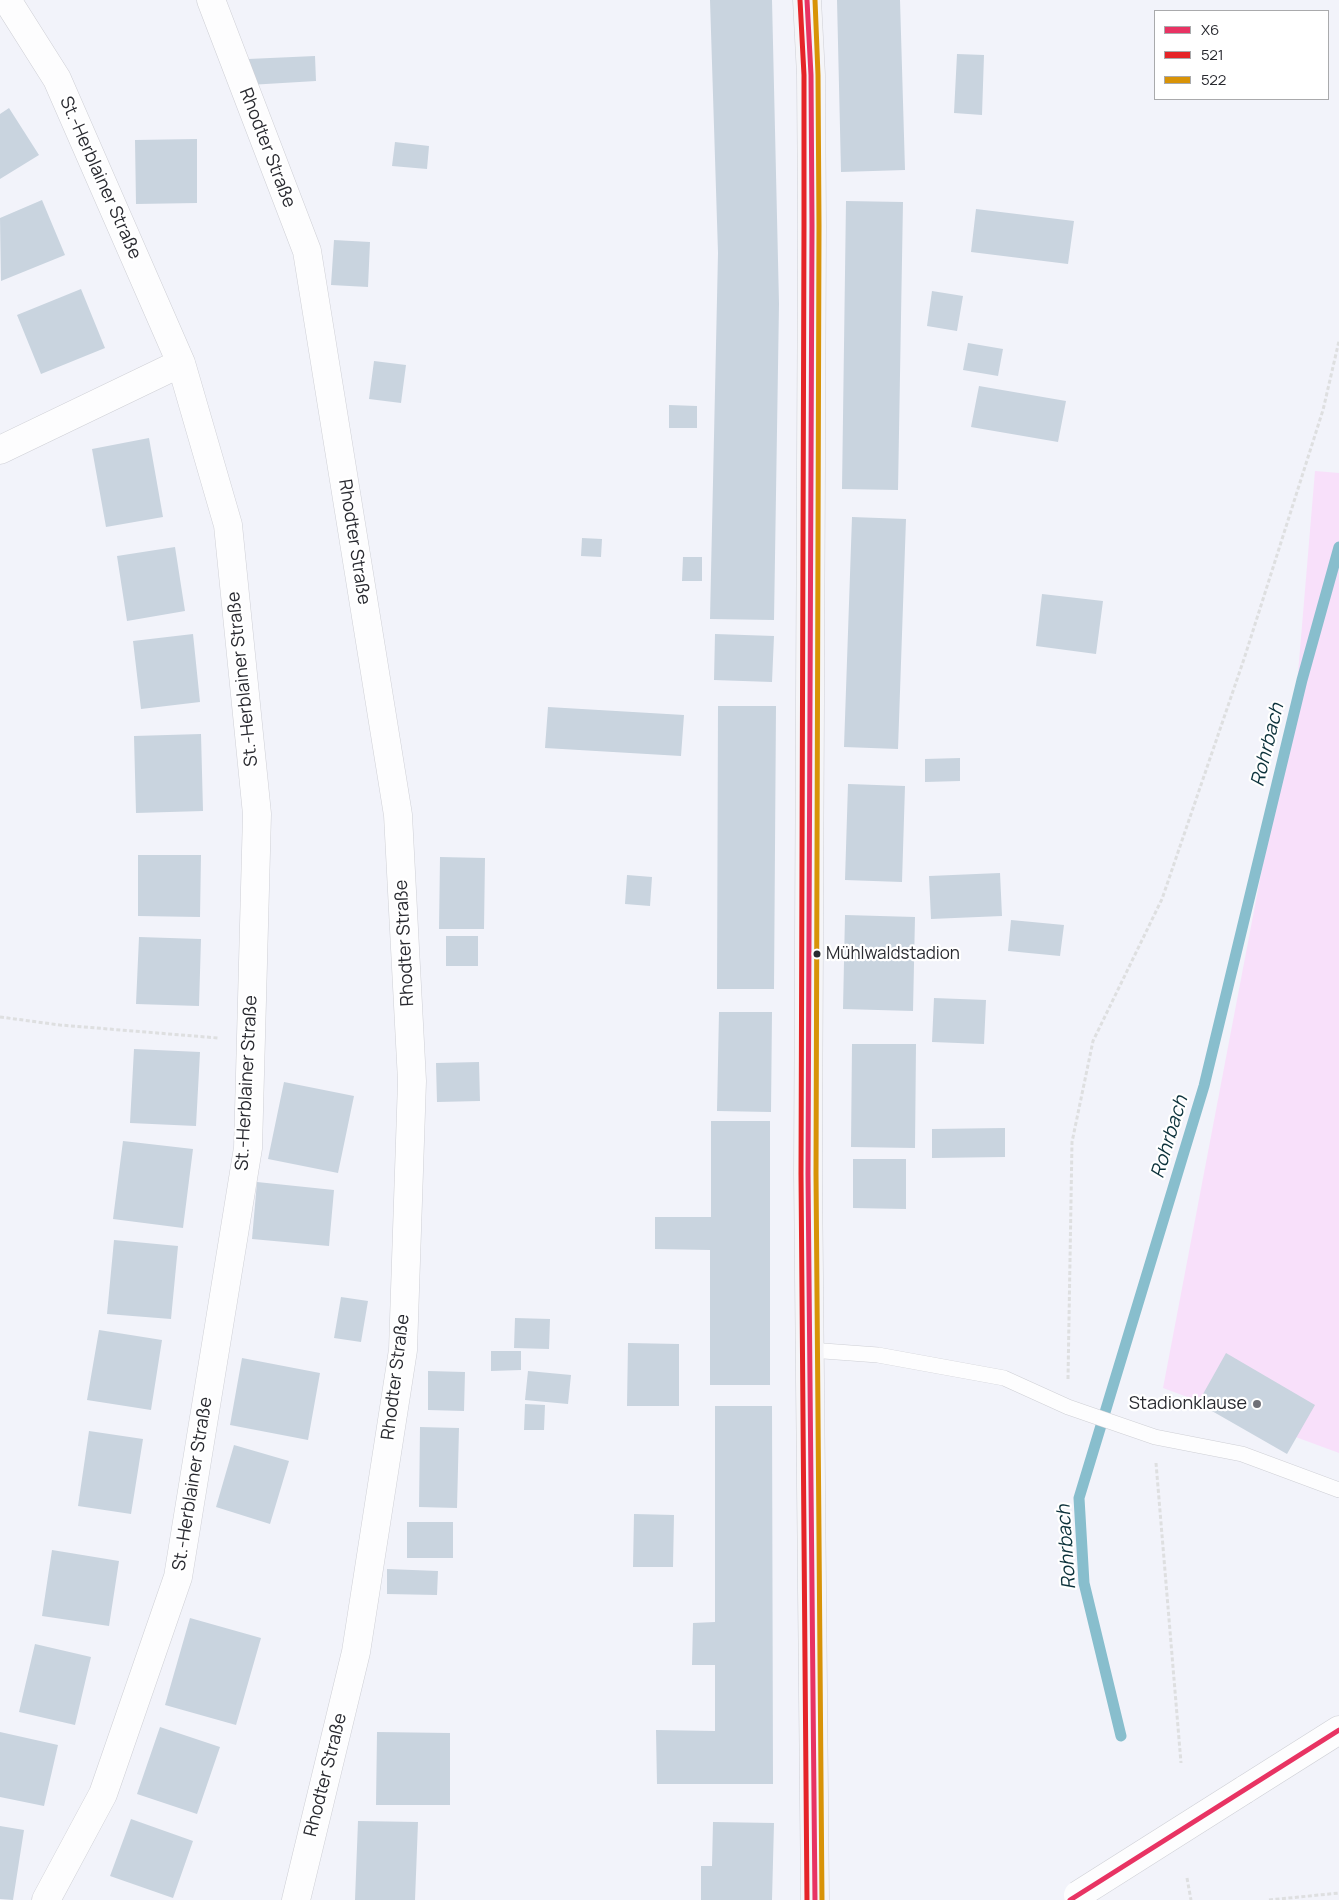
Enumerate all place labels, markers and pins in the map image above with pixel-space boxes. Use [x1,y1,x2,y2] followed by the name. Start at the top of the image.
[826,944,960,964] place label: Mühlwaldstadion
[812,949,822,959] marker: Mühlwaldstadion
[1129,1393,1247,1415] place label: Stadionklause
[1251,1398,1263,1410] marker: Stadionklause

